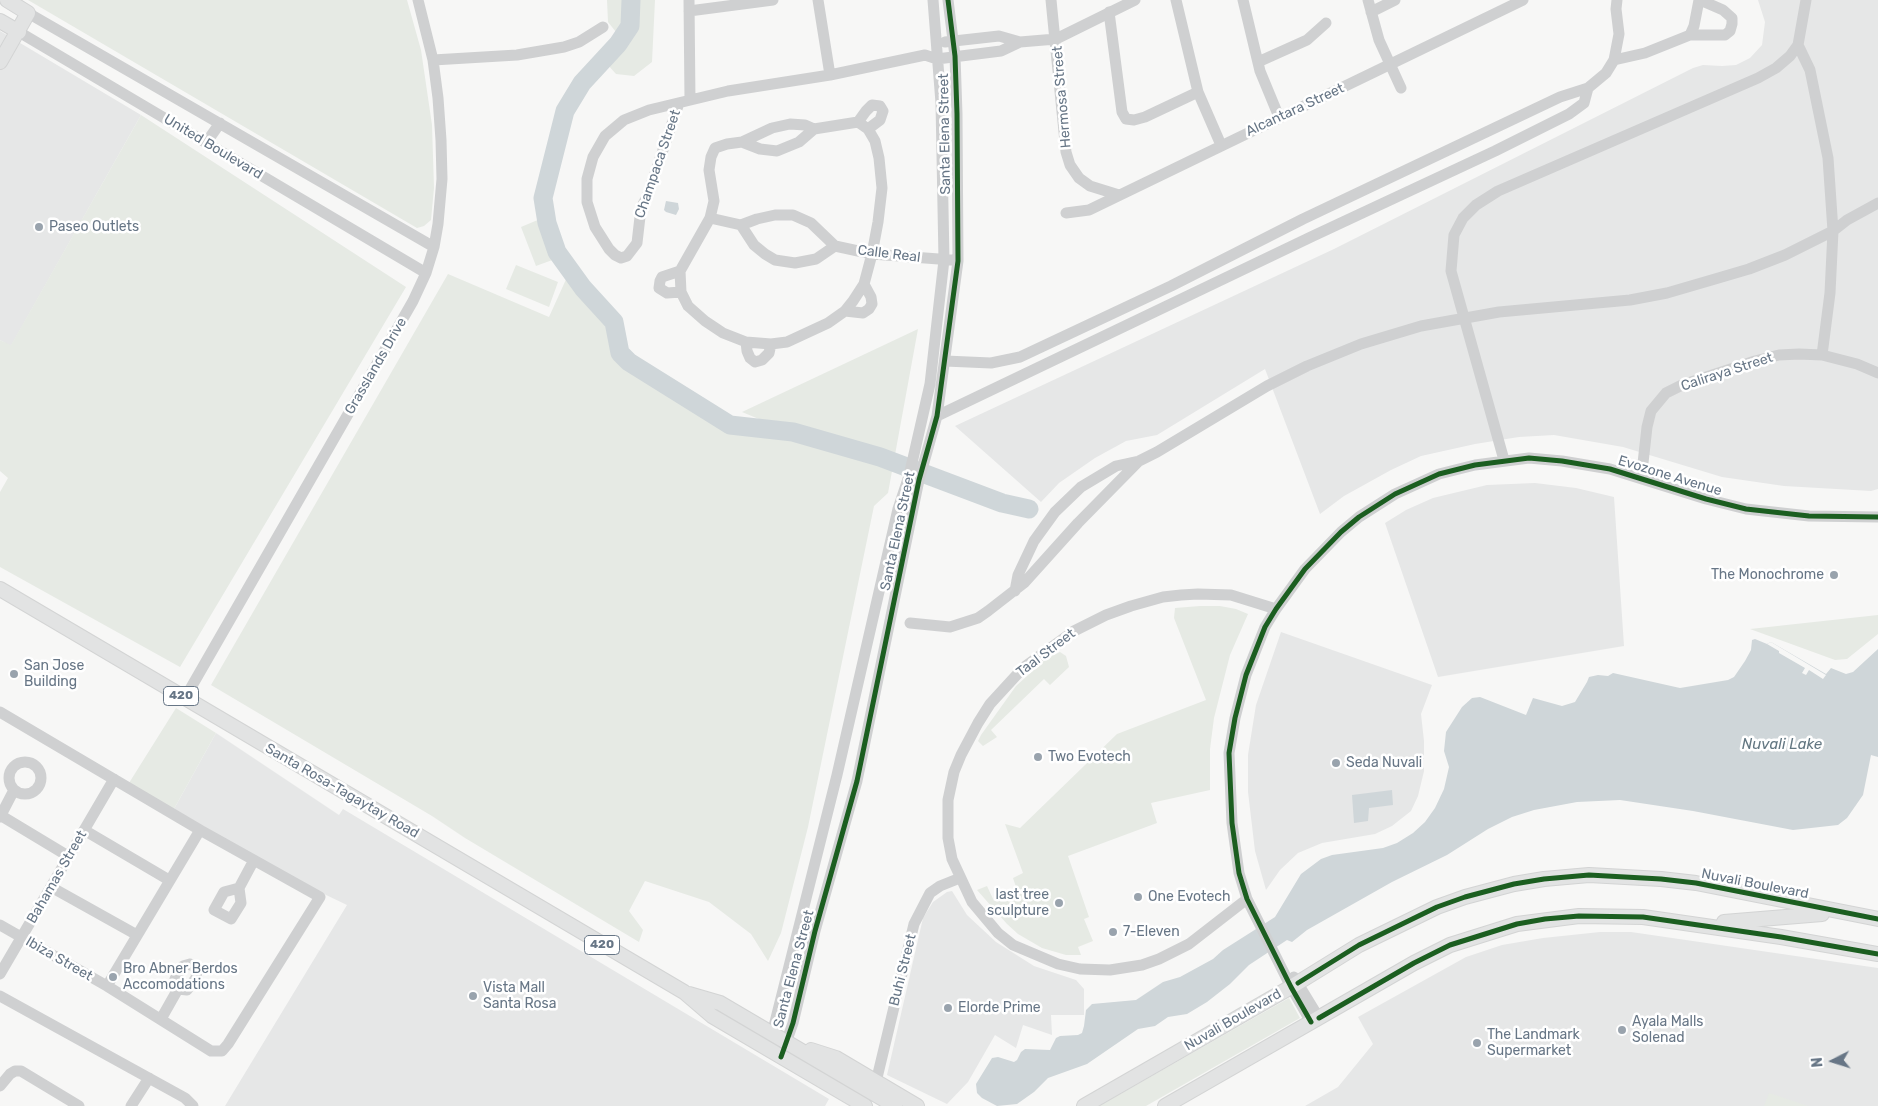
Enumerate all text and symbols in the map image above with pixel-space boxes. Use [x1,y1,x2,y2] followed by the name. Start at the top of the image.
[1049,45,1075,149] street label: Hermosa Street
[936,73,954,195] street label: Santa Elena Street
[1243,80,1347,140] street label: Alcantara Street
[632,108,684,220] street label: Champaca Street
[161,111,265,183] street label: United Boulevard
[49,219,139,235] place label: Paseo Outlets
[33,221,45,233] marker: Paseo Outlets
[857,242,921,266] street label: Calle Real
[341,315,411,417] street label: Grasslands Drive
[1679,349,1775,395] street label: Caliraya Street
[1616,452,1724,500] street label: Evozone Avenue
[877,470,919,592] street label: Santa Elena Street
[1711,567,1824,583] place label: The Monochrome
[1828,569,1840,581] marker: The Monochrome
[1013,625,1079,681] street label: Taal Street
[24,658,84,690] place label: San Jose Building
[8,668,20,680] marker: San Jose Building
[164,686,198,706] road number: 420
[1742,736,1822,754] water label: Nuvali Lake
[262,740,422,842] street label: Santa Rosa-Tagaytay Road
[1048,749,1131,765] place label: Two Evotech
[1032,751,1044,763] marker: Two Evotech
[1346,755,1422,771] place label: Seda Nuvali
[1330,757,1342,769] marker: Seda Nuvali
[24,828,90,926] street label: Bahamas Street
[1700,865,1810,903] street label: Nuvali Boulevard
[987,887,1049,920] place label: last tree sculpture
[1148,889,1231,905] place label: One Evotech
[1132,891,1144,903] marker: One Evotech
[1053,897,1065,909] marker: last tree sculpture
[770,908,818,1030] street label: Santa Elena Street
[1123,924,1180,940] place label: 7-Eleven
[1107,926,1119,938] marker: 7-Eleven
[886,932,920,1008] street label: Buhi Street
[23,933,95,985] street label: Ibiza Street
[584,936,620,954] road number: 420
[123,961,238,994] place label: Bro Abner Berdos Accomodations
[107,971,119,983] marker: Bro Abner Berdos Accomodations
[483,980,556,1012] place label: Vista Mall Santa Rosa
[1182,985,1284,1055] street label: Nuvali Boulevard
[467,990,479,1002] marker: Vista Mall Santa Rosa
[958,1000,1041,1016] place label: Elorde Prime
[942,1002,954,1014] marker: Elorde Prime
[1632,1014,1703,1046] place label: Ayala Malls Solenad
[1616,1024,1628,1036] marker: Ayala Malls Solenad
[1487,1027,1580,1060] place label: The Landmark Supermarket
[1808,1036,1858,1086] north arrow
[1471,1037,1483,1049] marker: The Landmark Supermarket
[1809,1057,1826,1068] text: N

